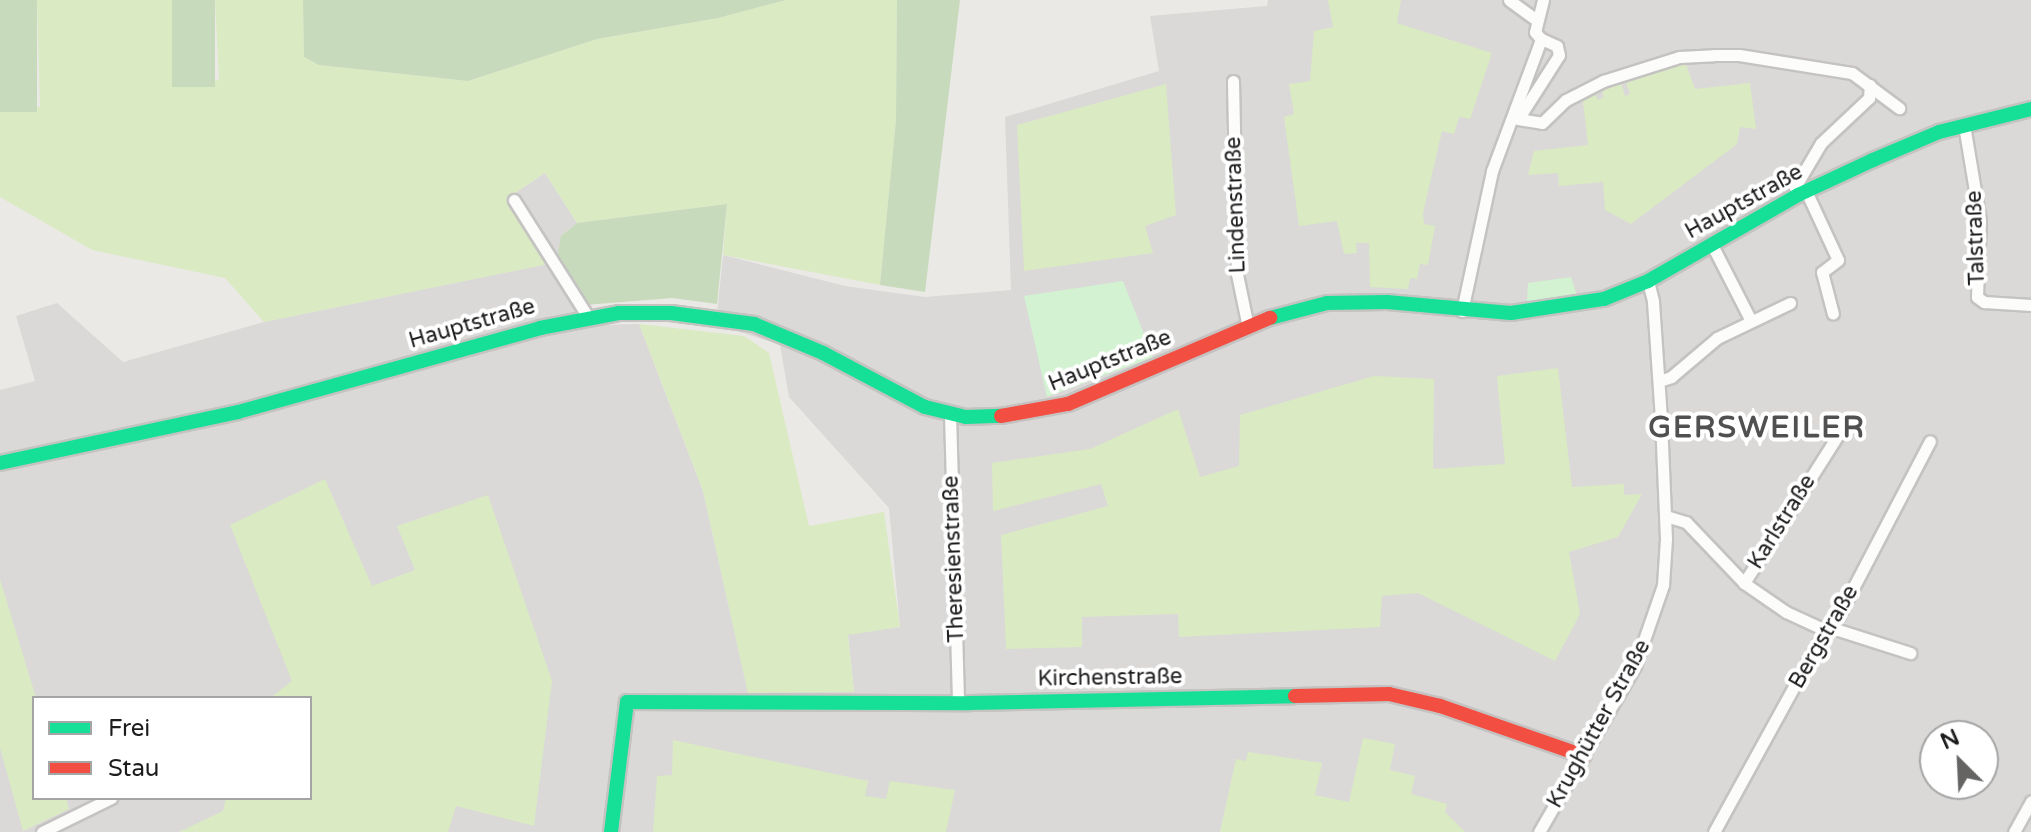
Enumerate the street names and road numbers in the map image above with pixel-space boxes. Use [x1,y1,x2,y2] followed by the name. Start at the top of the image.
[1220,136,1252,274] street label: Lindenstraße
[1681,159,1807,245] street label: Hauptstraße
[1961,190,1991,286] street label: Talstraße
[406,293,538,355] street label: Hauptstraße
[1045,324,1175,398] street label: Hauptstraße
[1743,470,1821,574] street label: Karlstraße
[938,475,970,643] street label: Theresienstraße
[1784,581,1864,693] street label: Bergstraße
[1542,635,1656,813] street label: Krughütter Straße
[1037,664,1183,692] street label: Kirchenstraße

